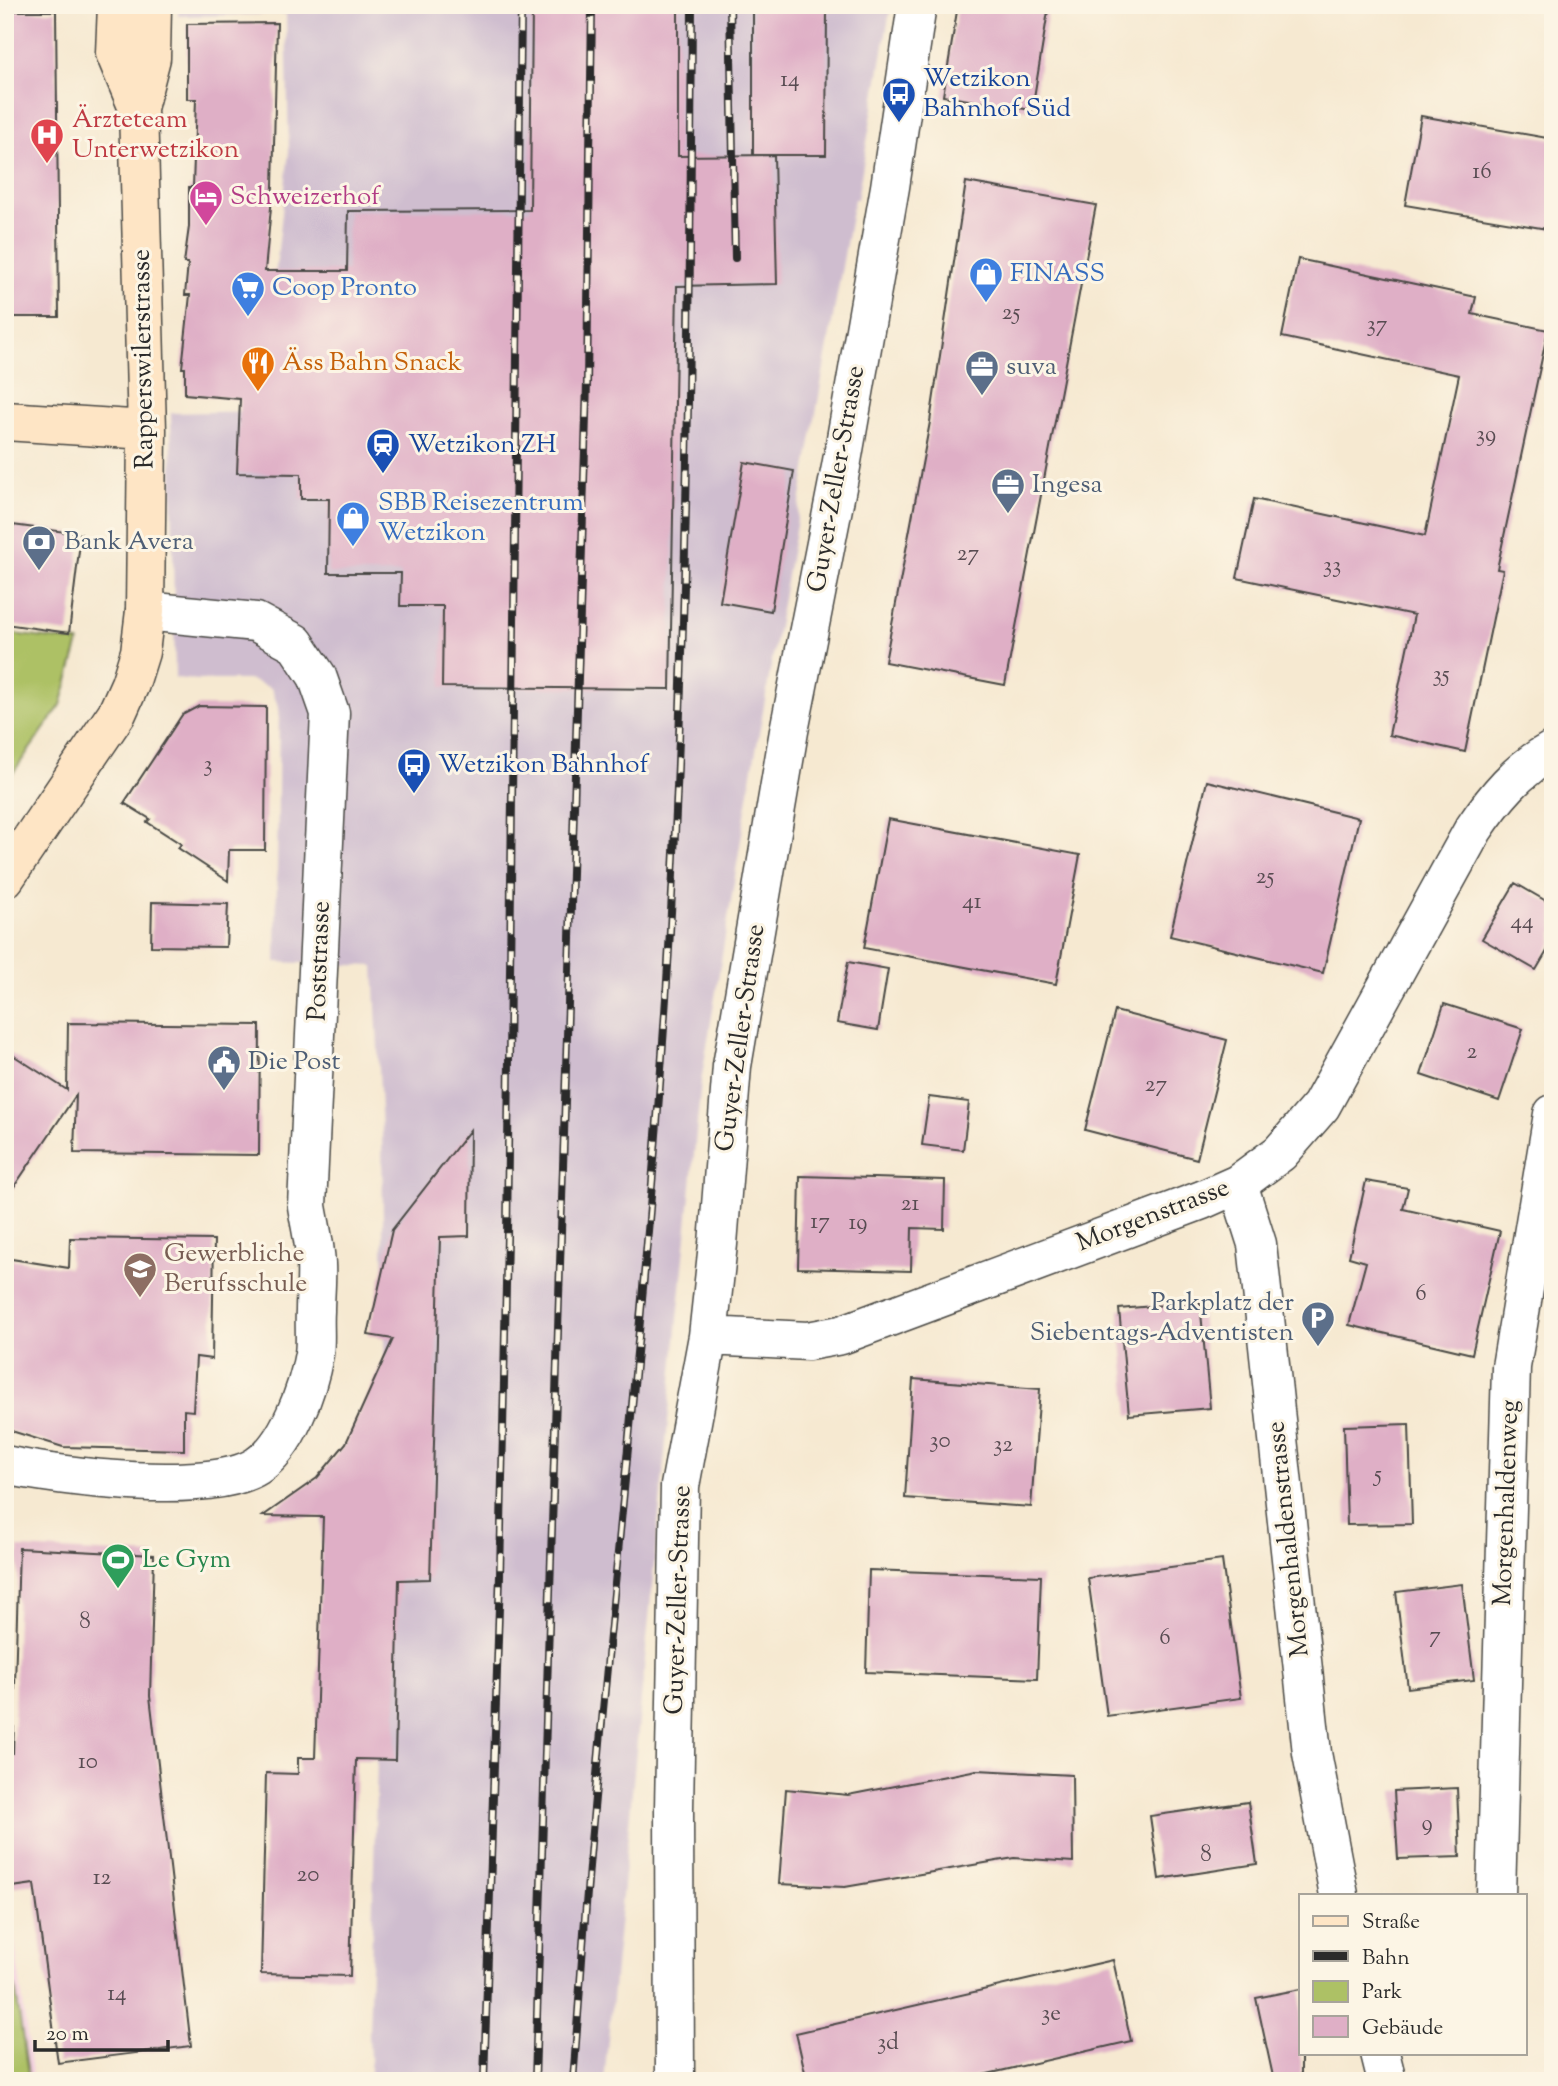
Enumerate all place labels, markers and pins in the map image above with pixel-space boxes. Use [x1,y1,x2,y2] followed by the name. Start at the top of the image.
[923,61,1071,128] place label: Wetzikon Bahnhof Süd
[880,75,918,124] bus stop icon: Wetzikon Bahnhof Süd
[72,102,239,169] place label: Ärzteteam Unterwetzikon
[28,116,66,165] hospital icon: Ärzteteam Unterwetzikon
[187,178,225,227] hotel icon: Schweizerhof
[230,179,381,216] place label: Schweizerhof
[967,255,1005,304] shop icon: FINASS
[1010,256,1105,293] place label: FINASS
[229,269,267,318] supermarket icon: Coop Pronto
[272,270,417,307] place label: Coop Pronto
[239,344,277,393] restaurant icon: Äss Bahn Snack
[282,345,462,382] place label: Äss Bahn Snack
[963,348,1001,397] office icon: suva
[1006,349,1057,386] place label: suva
[364,426,402,475] station icon: Wetzikon ZH
[408,427,557,464] place label: Wetzikon ZH
[989,466,1027,515] office icon: Ingesa
[1032,467,1103,504] place label: Ingesa
[378,485,584,552] place label: SBB Reisezentrum Wetzikon
[334,499,372,548] shop icon: SBB Reisezentrum Wetzikon
[20,523,58,572] bank icon: Bank Avera
[64,524,194,561] place label: Bank Avera
[395,746,433,795] bus stop icon: Wetzikon Bahnhof
[438,747,649,784] place label: Wetzikon Bahnhof
[205,1043,243,1092] public building icon: Die Post
[248,1044,340,1081] place label: Die Post
[164,1236,307,1303] place label: Gewerbliche Berufsschule
[121,1250,159,1299] school or university icon: Gewerbliche Berufsschule
[1030,1285,1294,1352] place label: Parkplatz der Siebentags-Adventisten
[1299,1299,1337,1348] parking icon: Parkplatz der Siebentags-Adventisten
[99,1541,137,1590] sports icon: Le Gym
[142,1542,231,1579] place label: Le Gym

